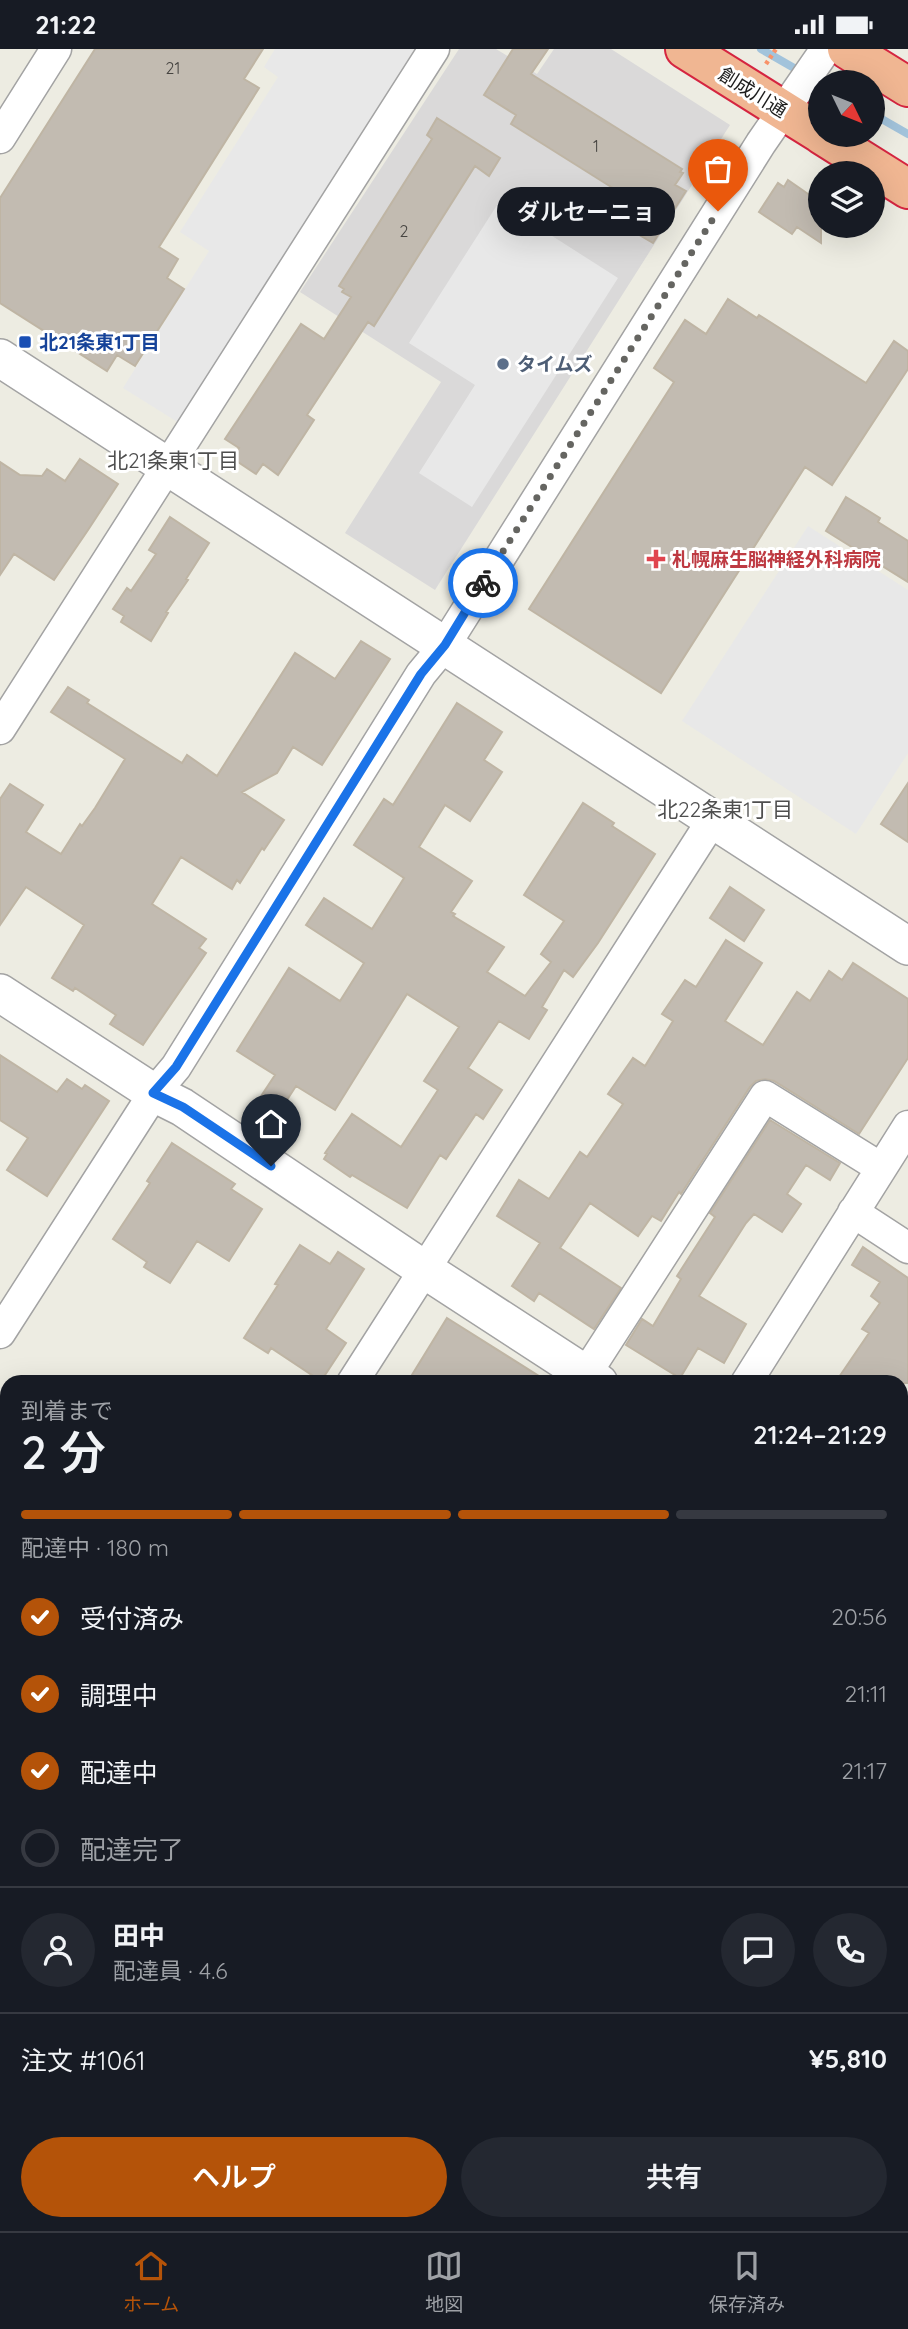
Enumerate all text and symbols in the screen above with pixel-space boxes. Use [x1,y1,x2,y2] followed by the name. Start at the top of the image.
[35,8,97,41] text: 21:22
[166,58,180,78] house number: 21
[714,62,792,122] street label: 創成川通
[808,70,886,147] north arrow
[808,70,885,238] map controls
[593,136,599,156] house number: 1
[688,139,748,211] pin
[699,150,737,188] icon: bag
[808,161,885,238] button: layers
[498,187,676,235] callout: ダルセーニョ
[517,197,655,226] text: ダルセーニョ
[400,221,409,241] house number: 2
[39,330,160,354] place label: 北21条東1丁目
[17,334,33,350] marker: 北21条東1丁目
[517,352,593,376] place label: タイムズ
[495,356,511,372] marker: タイムズ
[107,447,239,473] district label: 北21条東1丁目
[672,547,881,571] place label: 札幌麻生脳神経外科病院
[448,548,518,618] courier
[646,549,666,569] marker: 札幌麻生脳神経外科病院
[464,564,502,602] icon: bike
[657,796,793,822] district label: 北22条東1丁目
[241,1094,301,1166] pin
[252,1105,290,1143] icon: home
[21,1396,113,1425] text: 到着まで
[753,1418,887,1451] text: 21:24–21:29
[21,1423,106,1481] text: 2 分
[21,1533,169,1562] text: 配達中 · 180 m
[21,1598,59,1636] icon: check
[80,1602,184,1635] text: 受付済み
[831,1602,887,1631] text: 20:56
[21,1675,59,1713] icon: check
[80,1679,158,1712] text: 調理中
[844,1679,887,1708] text: 21:11
[21,1752,59,1790] icon: check
[80,1756,158,1789] text: 配達中
[841,1756,887,1785] text: 21:17
[80,1833,184,1866] text: 配達完了
[21,1913,95,1987] button: person
[721,1913,795,1987] button: chat
[813,1913,887,1987] button: phone
[113,1919,165,1952] text: 田中
[113,1956,228,1985] text: 配達員 · 4.6
[809,2042,887,2075] text: ¥5,810
[21,2044,146,2077] text: 注文 #1061
[21,2137,447,2217] button: ヘルプ
[461,2137,887,2217] button: 共有
[123,2247,179,2316] tab: ホーム
[425,2247,463,2316] tab: 地図
[709,2247,785,2316] tab: 保存済み

